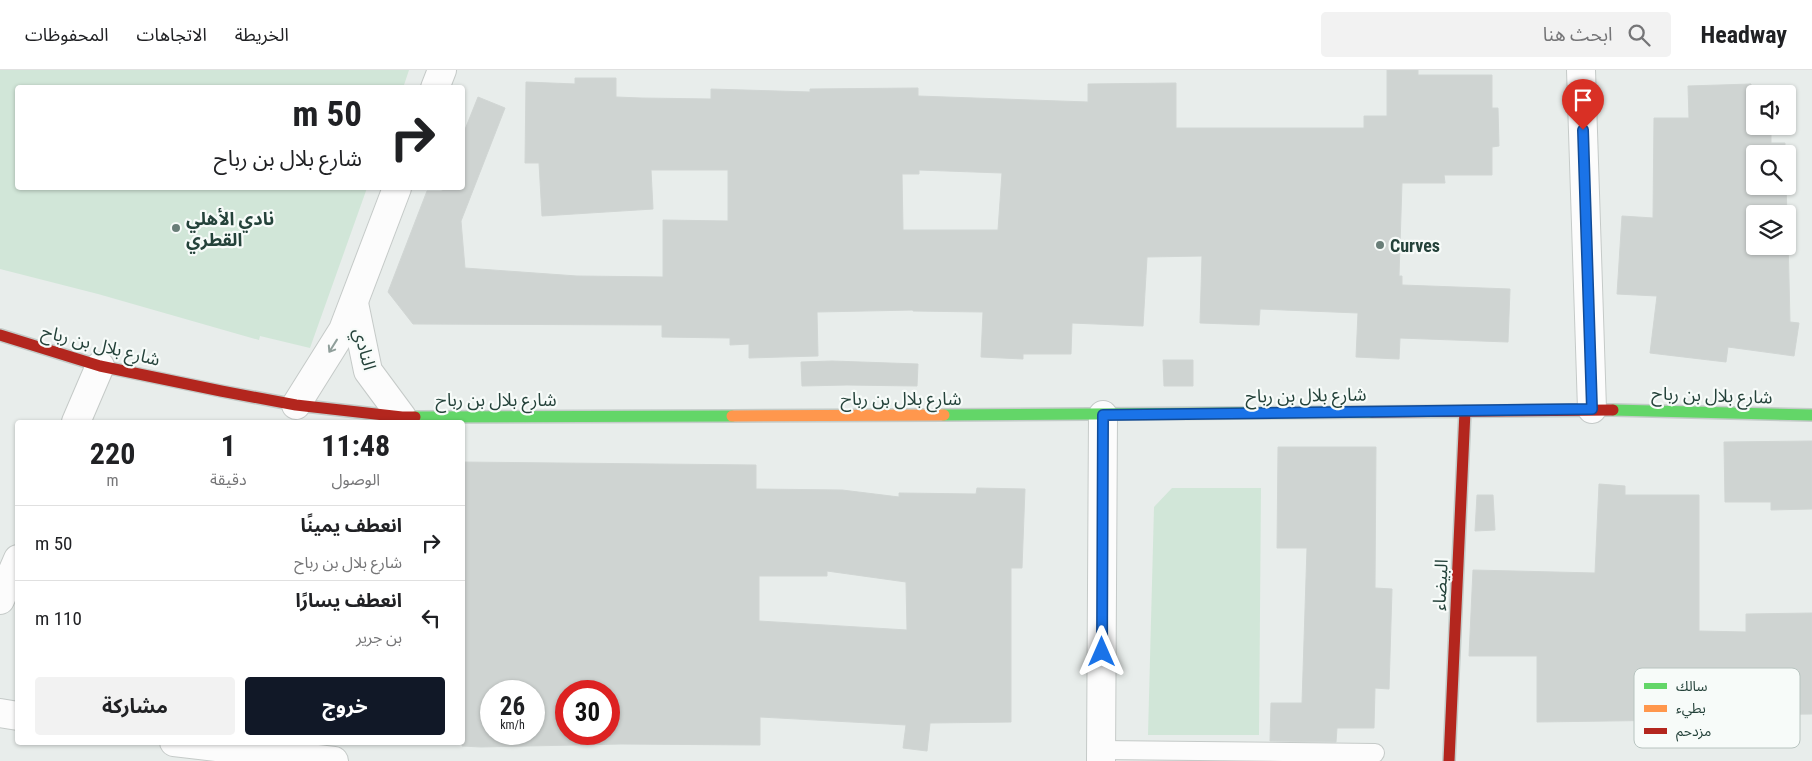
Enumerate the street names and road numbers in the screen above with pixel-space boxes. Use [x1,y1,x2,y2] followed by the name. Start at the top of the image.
[39,320,162,374] street label: شارع بلال بن رباح
[346,326,381,373] street label: النادي
[1651,382,1773,412] street label: شارع بلال بن رباح
[1245,383,1367,411] street label: شارع بلال بن رباح
[840,388,962,413] street label: شارع بلال بن رباح
[435,389,557,414] street label: شارع بلال بن رباح
[1428,559,1452,611] street label: البيضاء

